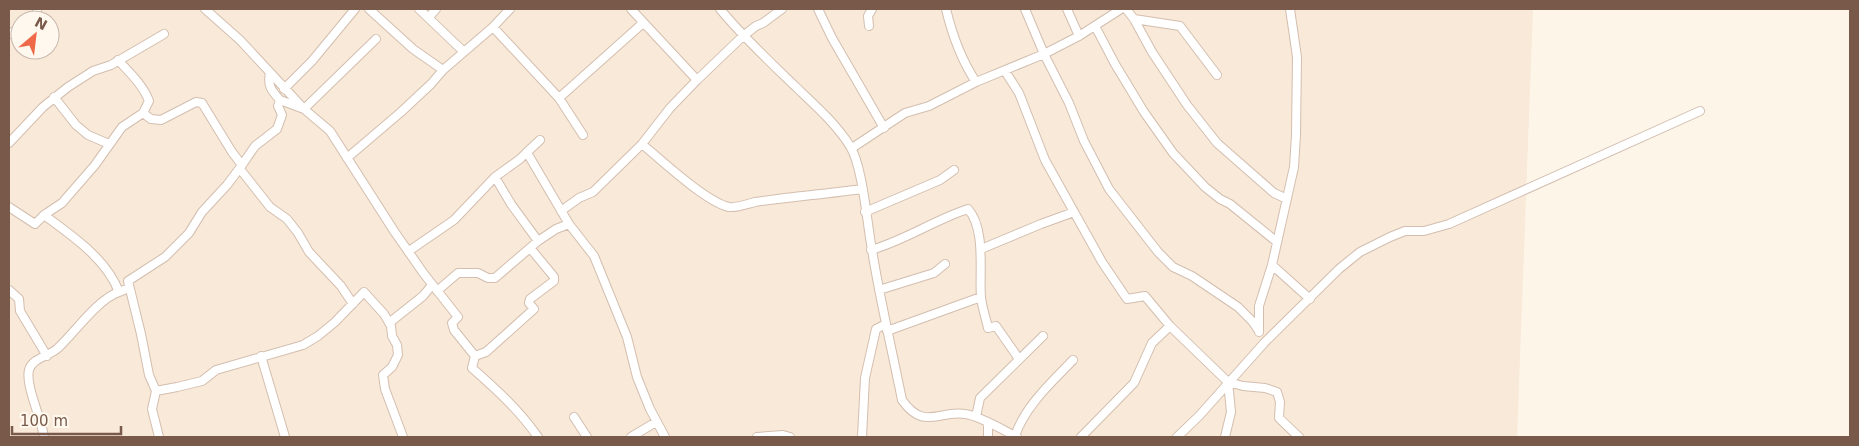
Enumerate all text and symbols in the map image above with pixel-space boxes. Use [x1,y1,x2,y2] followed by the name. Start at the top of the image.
[10,10,60,60] north arrow
[32,14,50,33] text: N
[12,404,121,436] scale bar
[20,412,68,430] text: 100 m

